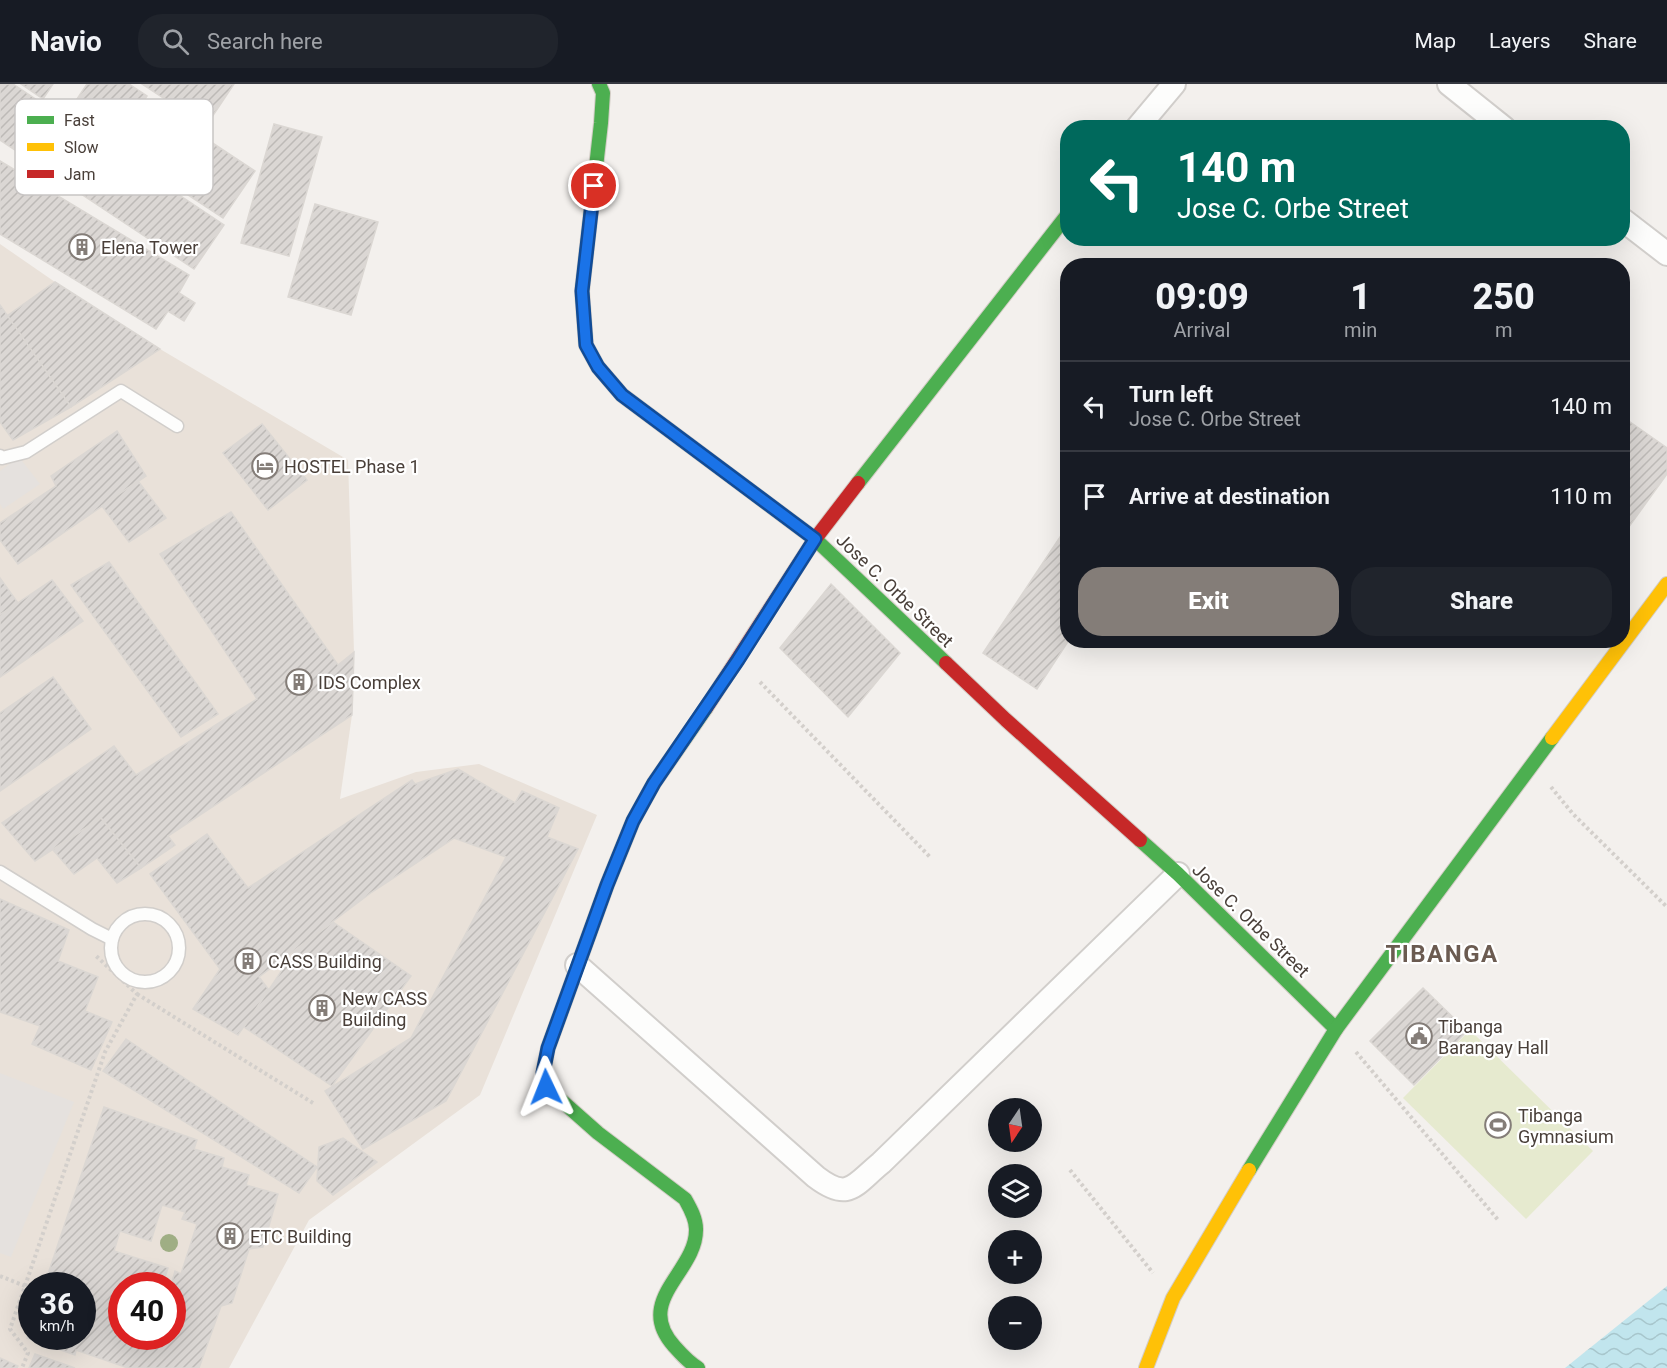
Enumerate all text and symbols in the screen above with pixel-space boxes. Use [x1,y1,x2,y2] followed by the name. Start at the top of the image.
[138,14,558,68] search box
[30,25,102,58] text: Navio
[159,25,192,58] icon: search
[207,29,323,54] text: Search here
[1414,29,1456,53] text: Map
[1489,29,1550,53] text: Layers
[1583,29,1637,53] text: Share
[15,99,213,195] legend
[64,111,95,130] text: Fast
[64,138,99,157] text: Slow
[1177,143,1296,192] text: 140 m
[1078,144,1156,222] icon: left
[568,160,619,211] pin
[64,165,96,184] text: Jam
[577,169,610,202] icon: arrive
[1177,193,1409,225] text: Jose C. Orbe Street
[67,232,97,262] building icon: Elena Tower
[101,237,198,258] place label: Elena Tower
[1155,276,1249,318] text: 09:09
[1350,276,1371,318] text: 1
[1473,276,1535,318] text: 250
[1174,318,1230,342] text: Arrival
[1344,318,1377,342] text: min
[1495,318,1512,342] text: m
[1129,382,1213,407] text: Turn left
[1078,390,1111,423] icon: left
[1550,394,1612,419] text: 140 m
[1129,407,1301,431] text: Jose C. Orbe Street
[250,451,280,481] hotel icon: HOSTEL Phase 1
[284,456,420,477] place label: HOSTEL Phase 1
[1078,480,1111,513] icon: arrive
[1129,484,1330,509] text: Arrive at destination
[1550,484,1612,509] text: 110 m
[832,529,958,651] street label: Jose C. Orbe Street
[1078,567,1339,636] button: Exit
[1351,567,1612,636] button: Share
[284,667,314,697] building icon: IDS Complex
[318,672,421,693] place label: IDS Complex
[1188,859,1314,981] street label: Jose C. Orbe Street
[1385,940,1499,968] district label: TIBANGA
[233,946,263,976] building icon: CASS Building
[268,951,382,972] place label: CASS Building
[342,988,428,1030] place label: New CASS Building
[307,993,337,1023] building icon: New CASS Building
[1438,1016,1549,1058] place label: Tibanga Barangay Hall
[1404,1021,1434,1051] public building icon: Tibanga Barangay Hall
[514,1055,578,1119] position arrow
[988,1098,1042,1152] north arrow
[988,1098,1042,1350] map controls
[1518,1105,1614,1147] place label: Tibanga Gymnasium
[1483,1110,1513,1140] sports icon: Tibanga Gymnasium
[988,1164,1042,1218] button: layers
[215,1221,245,1251] building icon: ETC Building
[250,1226,352,1247] place label: ETC Building
[988,1230,1042,1284] button: +
[108,1272,186,1350] speed limit sign: 40
[40,1286,74,1321] text: 36
[988,1296,1042,1350] button: −
[39,1317,75,1335] text: km/h

